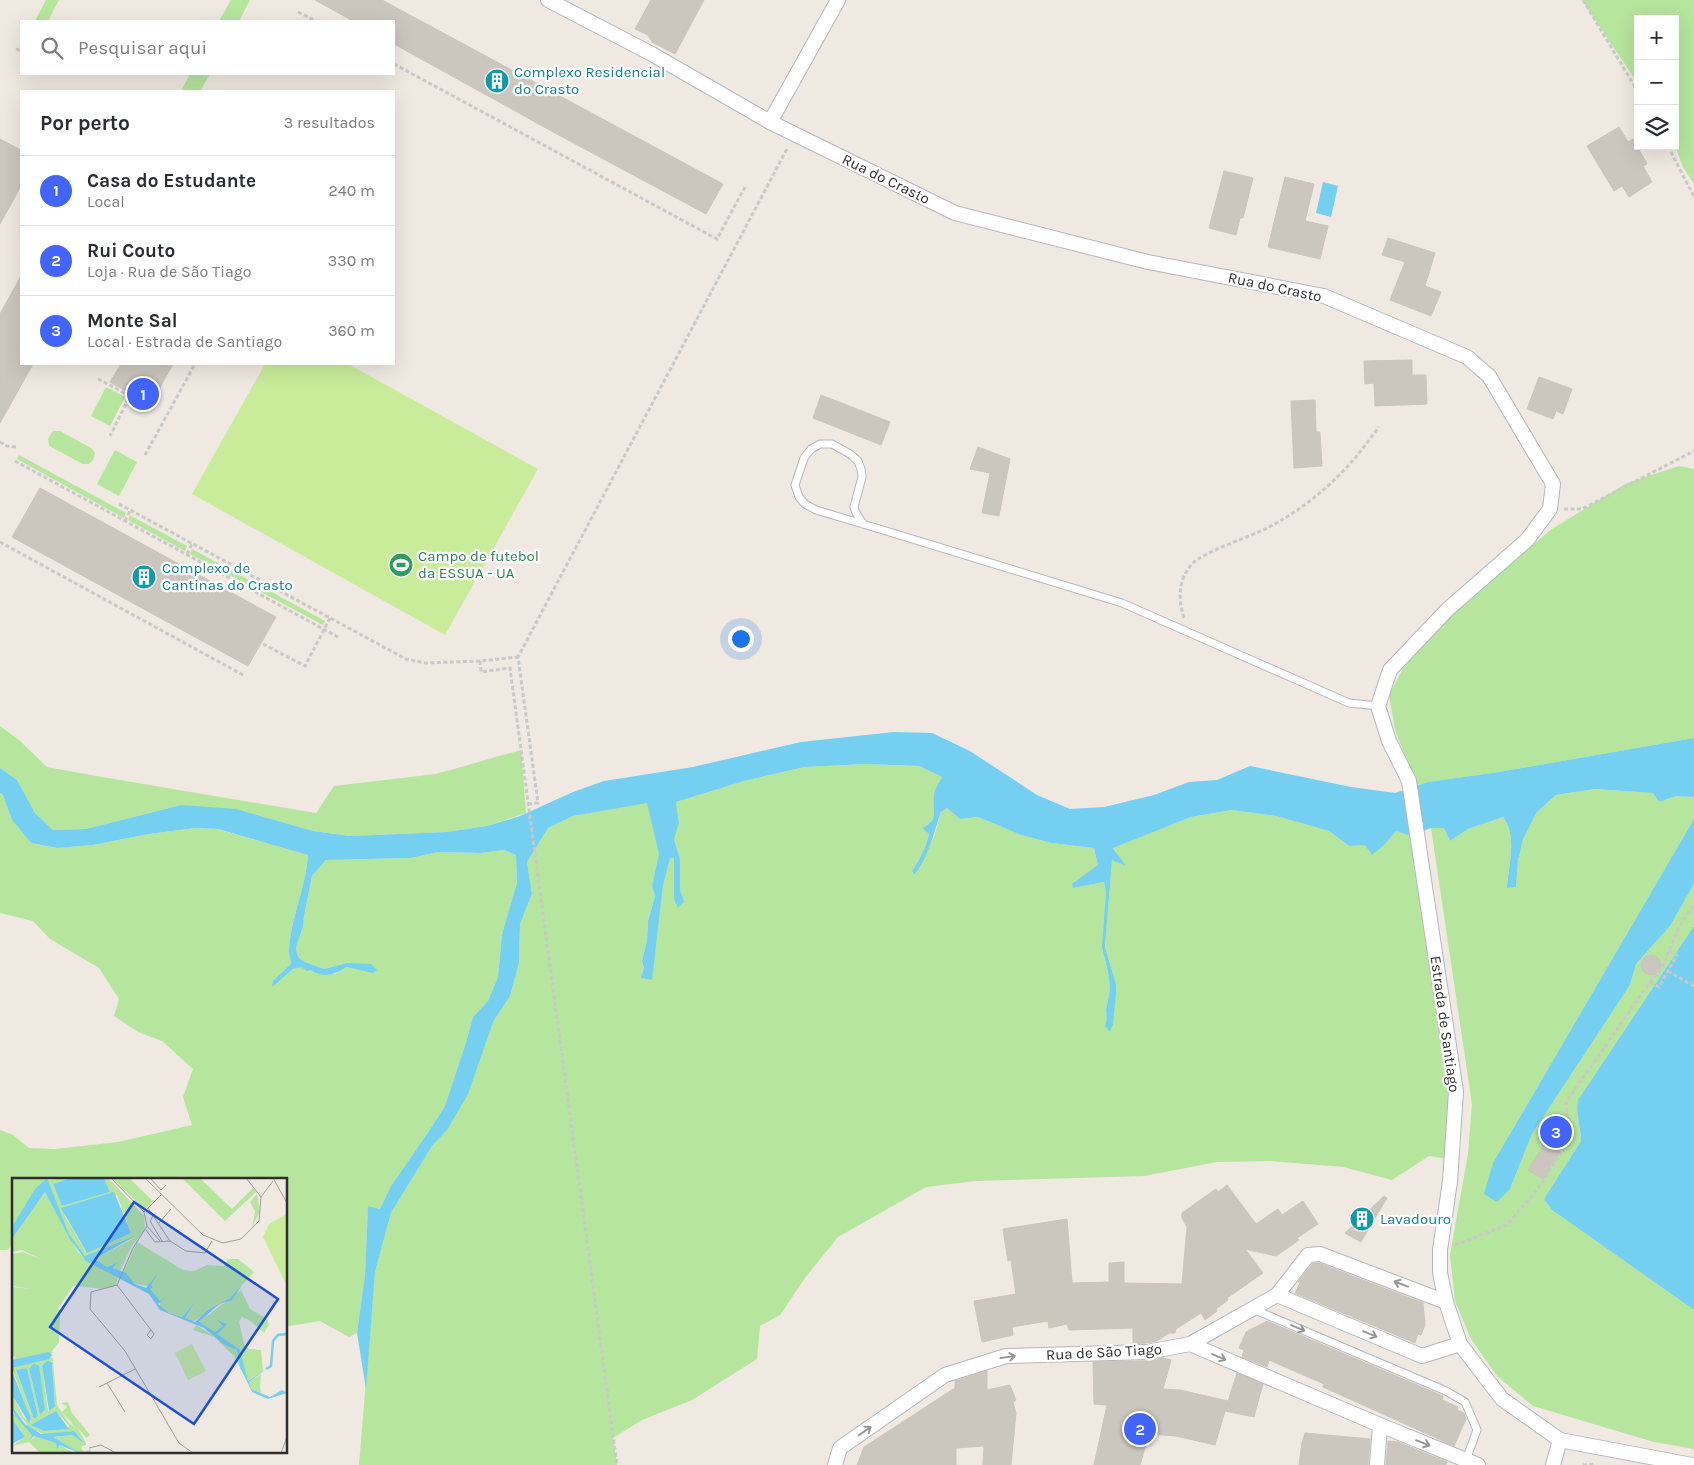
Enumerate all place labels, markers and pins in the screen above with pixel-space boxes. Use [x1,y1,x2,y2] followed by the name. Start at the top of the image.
[514,63,665,98] place label: Complexo Residencial do Crasto
[484,68,510,94] building icon: Complexo Residencial do Crasto
[127,375,159,413] pin: 1
[418,547,539,582] place label: Campo de futebol da ESSUA - UA
[388,552,414,578] sports icon: Campo de futebol da ESSUA - UA
[162,559,293,594] place label: Complexo de Cantinas do Crasto
[131,564,157,590] building icon: Complexo de Cantinas do Crasto
[1540,1113,1572,1151] pin: 3
[1349,1206,1375,1232] building icon: Lavadouro
[1380,1210,1451,1228] place label: Lavadouro
[1124,1410,1156,1448] pin: 2

